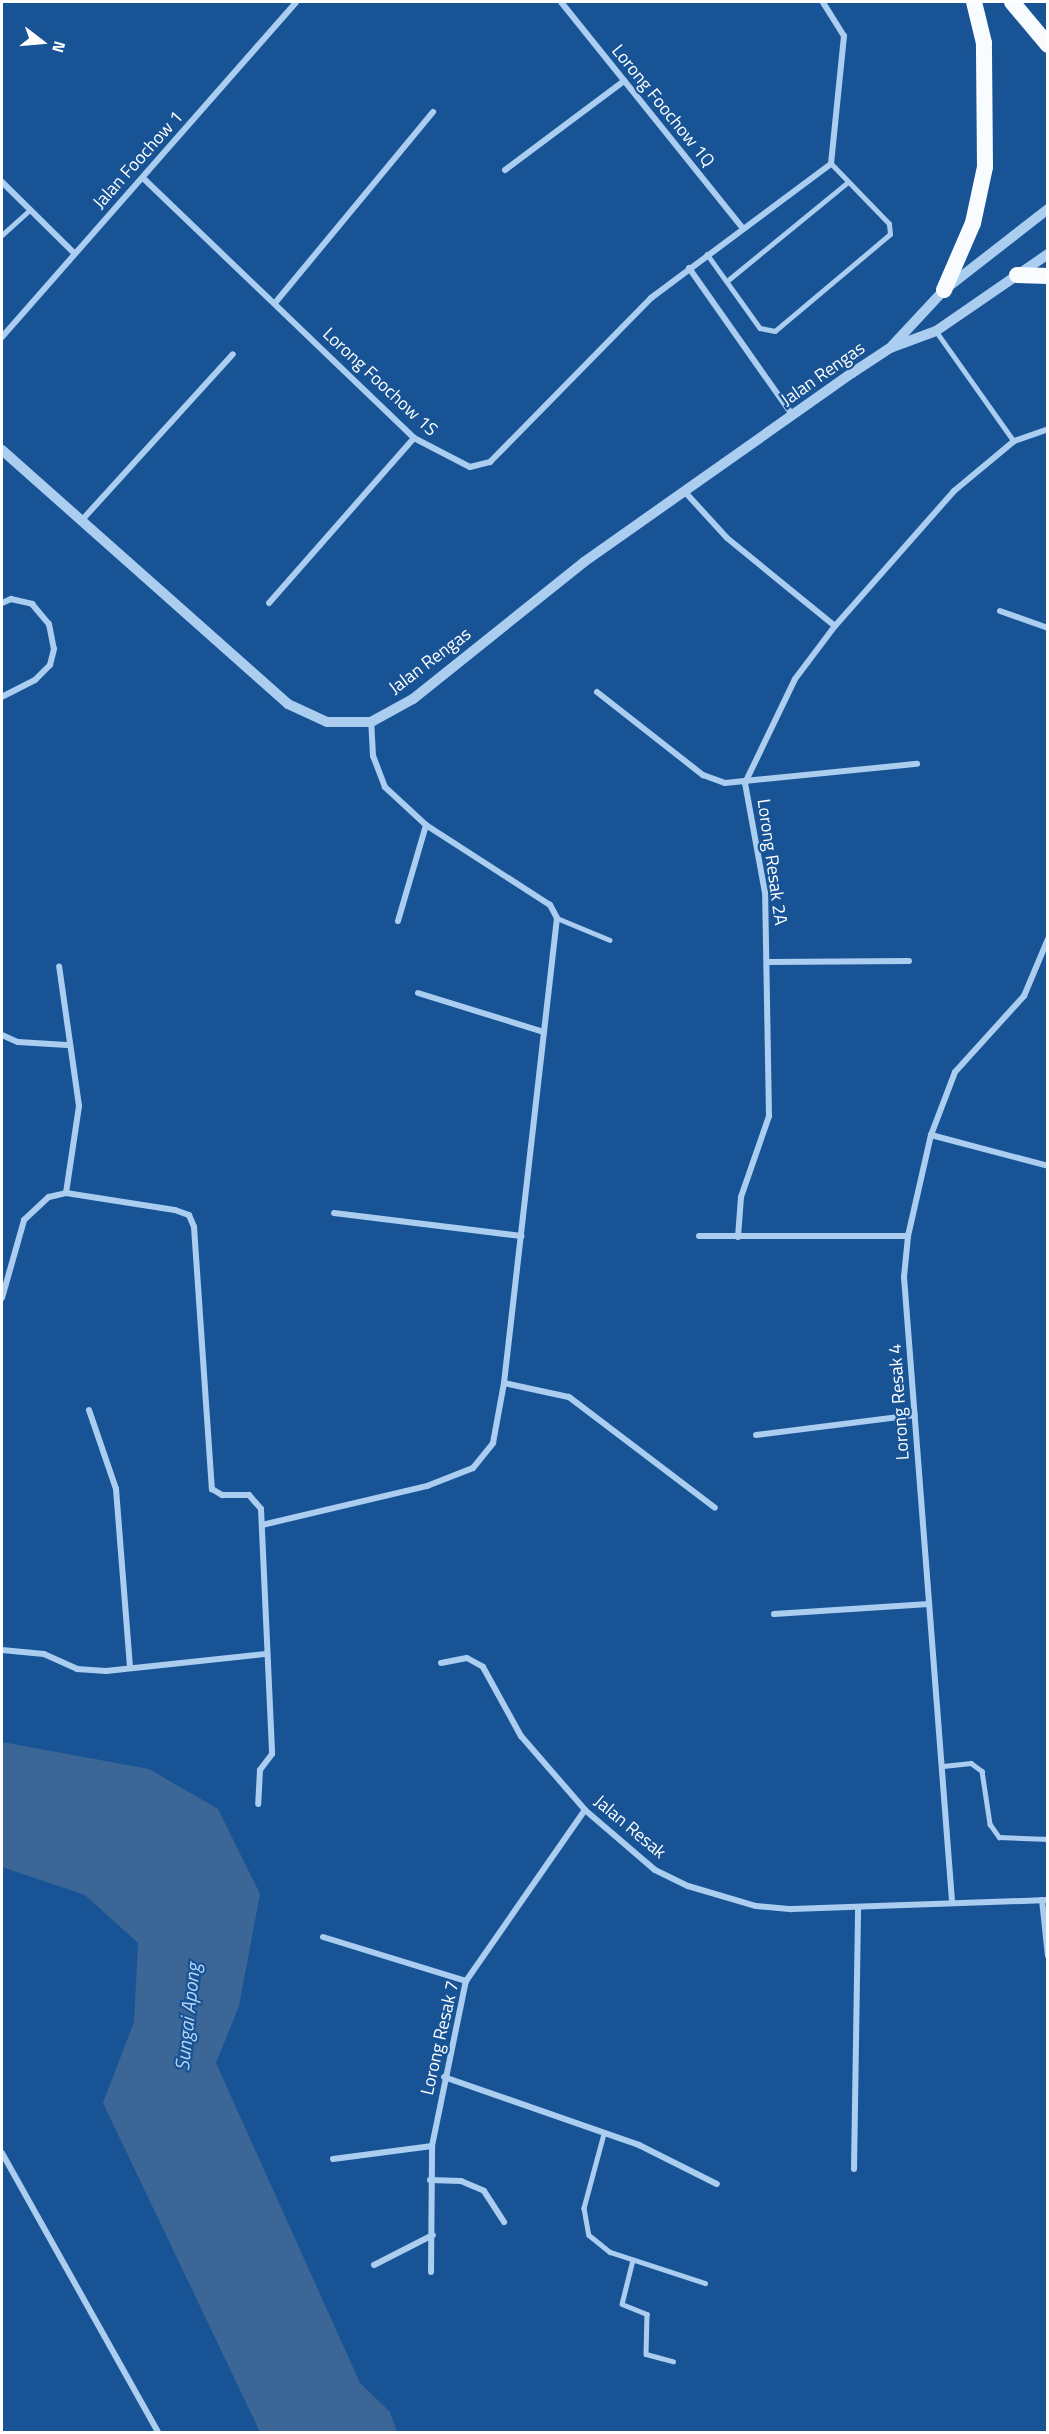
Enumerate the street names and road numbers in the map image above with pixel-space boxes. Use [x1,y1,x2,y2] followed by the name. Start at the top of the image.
[607,40,719,172] street label: Lorong Foochow 1Q
[89,107,187,213] street label: Jalan Foochow 1
[318,323,442,441] street label: Lorong Foochow 1S
[777,337,869,411] street label: Jalan Rengas
[385,623,475,699] street label: Jalan Rengas
[752,797,792,927] street label: Lorong Resak 2A
[884,1343,914,1461] street label: Lorong Resak 4
[590,1791,670,1863] street label: Jalan Resak
[416,1979,464,2097] street label: Lorong Resak 7

